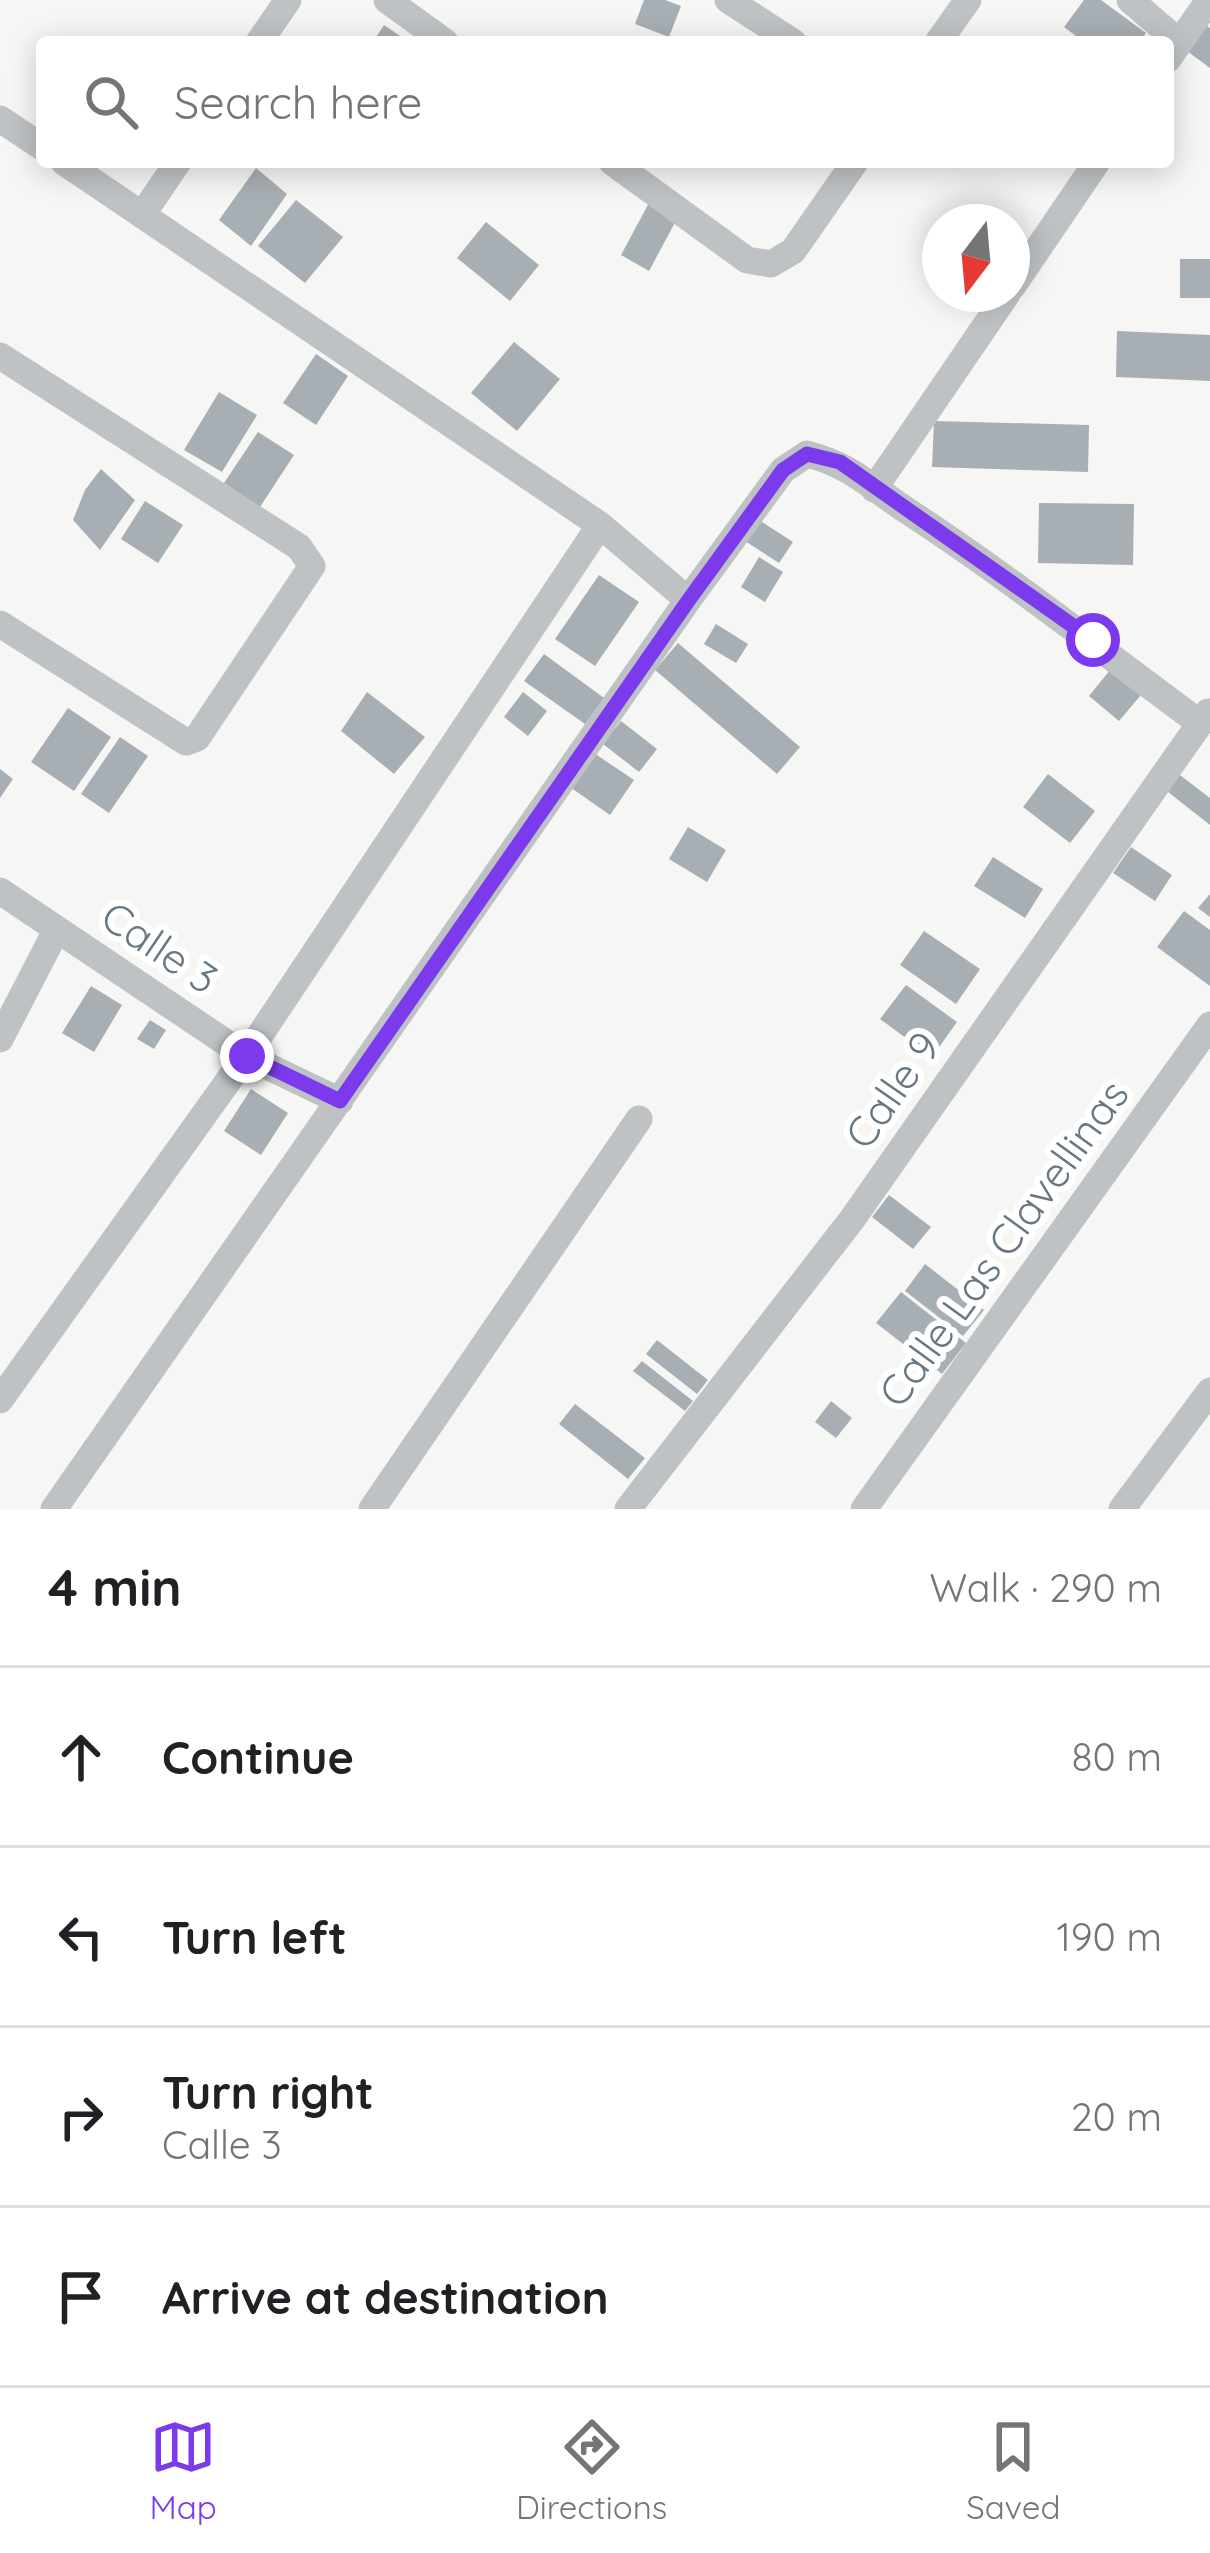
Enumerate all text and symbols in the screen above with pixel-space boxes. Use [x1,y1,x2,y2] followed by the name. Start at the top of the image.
[36,36,1174,168] search box
[78,69,144,135] icon: search
[174,74,422,130] text: Search here
[922,204,1030,312] north arrow
[1066,613,1120,667] route start
[92,889,228,1005] street label: Calle 3
[833,1021,951,1159] street label: Calle 9
[220,1029,274,1083] route end
[867,1069,1139,1417] street label: Calle Las Clavellinas
[48,1555,182,1619] text: 4 min
[930,1563,1162,1612] text: Walk · 290 m
[48,1724,114,1790] icon: ahead
[162,1729,354,1785] text: Continue
[1072,1732,1162,1781] text: 80 m
[48,1904,114,1970] icon: left
[162,1909,347,1965] text: Turn left
[1056,1912,1162,1961] text: 190 m
[162,2064,374,2120] text: Turn right
[48,2084,114,2150] icon: right
[1071,2092,1162,2141] text: 20 m
[162,2120,282,2169] text: Calle 3
[48,2264,114,2330] icon: arrive
[162,2269,608,2325] text: Arrive at destination
[150,2414,217,2527] tab: Map
[516,2414,667,2527] tab: Directions
[966,2414,1060,2527] tab: Saved

